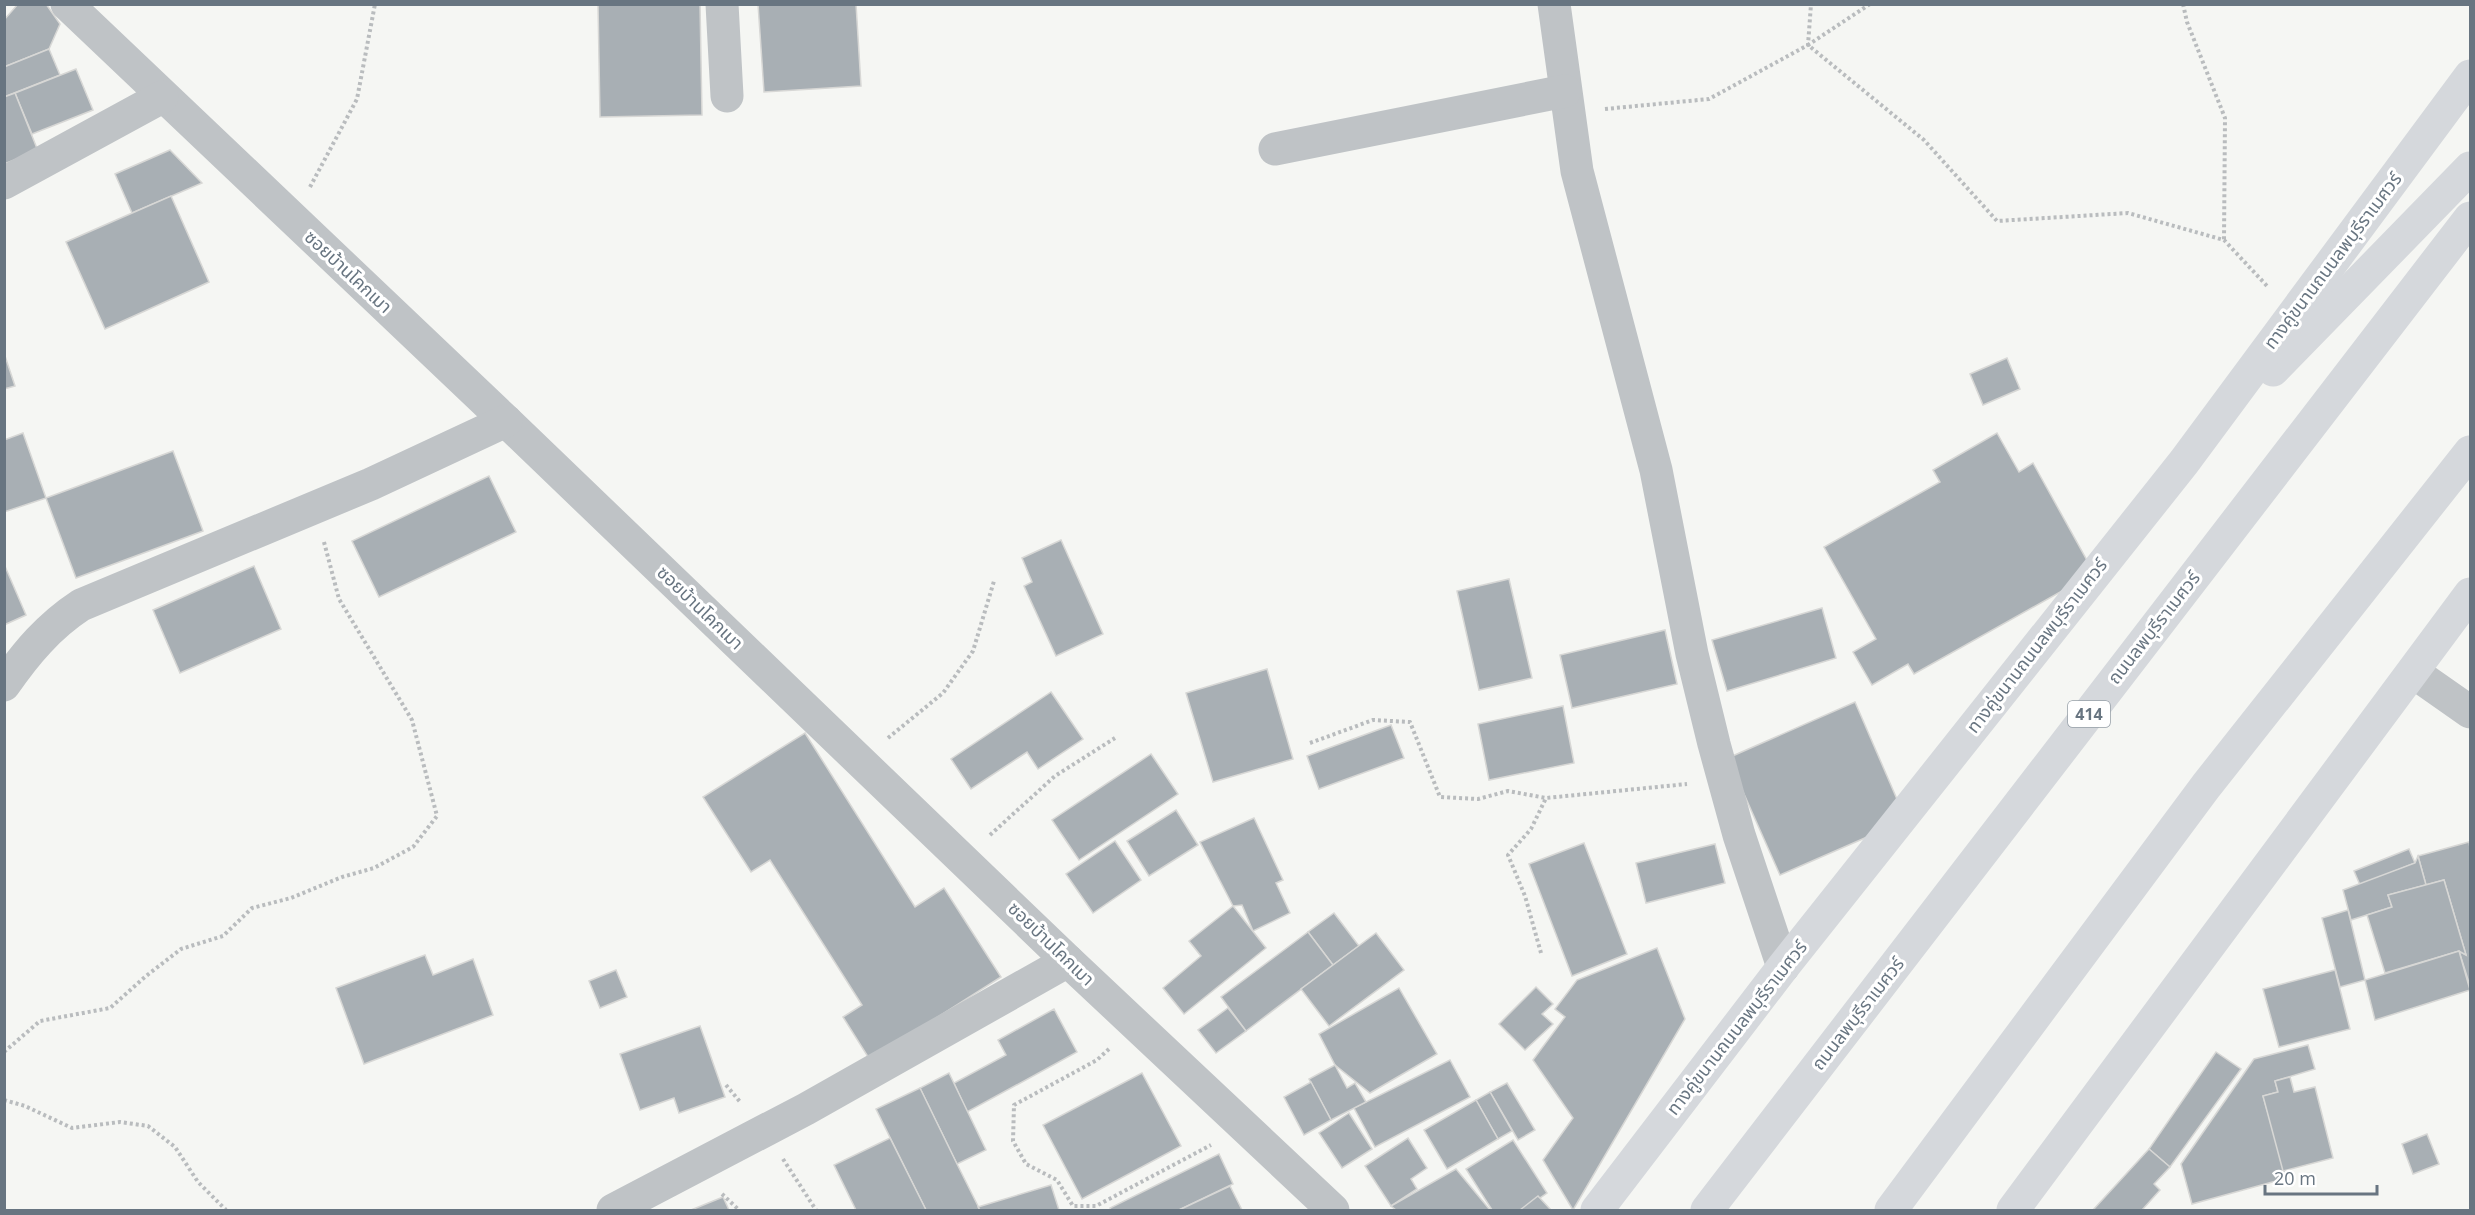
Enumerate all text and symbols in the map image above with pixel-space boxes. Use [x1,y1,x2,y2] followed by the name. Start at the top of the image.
[2258,167,2408,354] street label: ทางคู่ขนานถนนลพบุรีราเมศวร์
[300,225,398,318] street label: ซอยบ้านโคกเมา
[1961,553,2113,738] street label: ทางคู่ขนานถนนลพบุรีราเมศวร์
[652,560,749,655] street label: ซอยบ้านโคกเมา
[2102,565,2205,689] street label: ถนนลพบุรีราเมศวร์
[2068,701,2110,727] road number: 414
[1003,896,1100,991] street label: ซอยบ้านโคกเมา
[1661,935,1813,1120] street label: ทางคู่ขนานถนนลพบุรีราเมศวร์
[1806,951,1909,1075] street label: ถนนลพบุรีราเมศวร์
[2265,1158,2378,1196] scale bar
[2274,1166,2316,1190] text: 20 m

